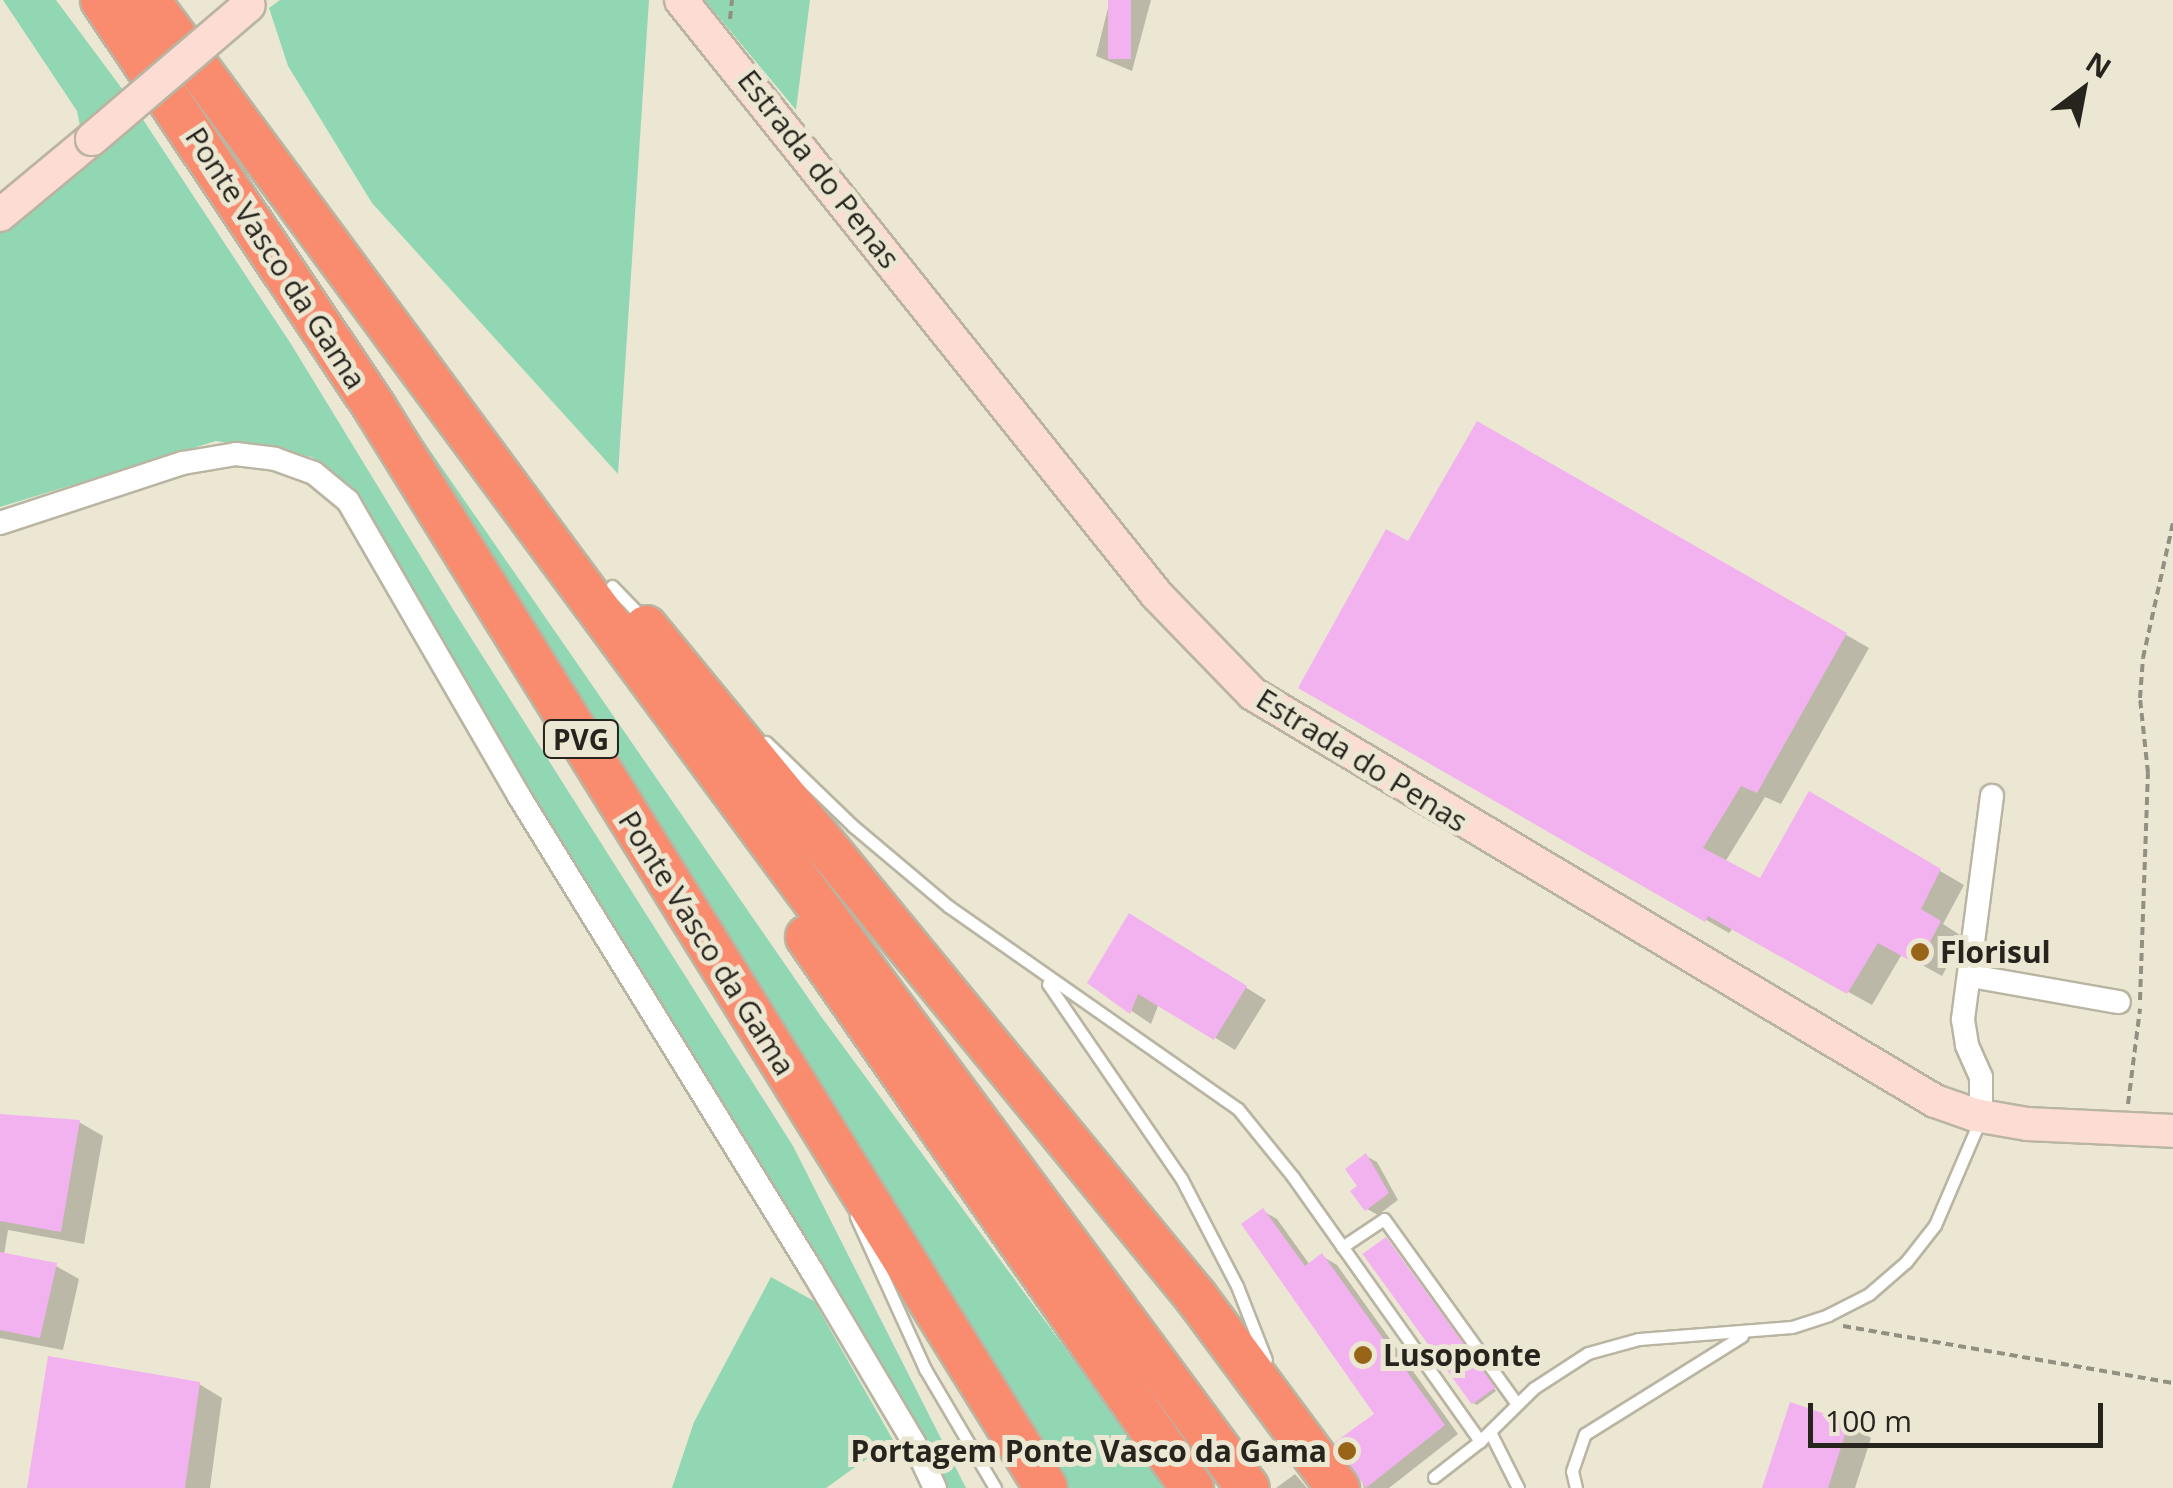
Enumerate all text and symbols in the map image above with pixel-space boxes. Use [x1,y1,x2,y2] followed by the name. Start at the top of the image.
[2033,40,2133,140] north arrow
[2079,42,2119,87] text: N
[730,63,908,275] street label: Estrada do Penas
[178,120,374,396] street label: Ponte Vasco da Gama
[1250,681,1474,839] street label: Estrada do Penas
[541,716,621,762] road number: PVG
[611,804,803,1082] street label: Ponte Vasco da Gama
[1940,934,2051,970] place label: Florisul
[1909,941,1931,963] marker: Florisul
[1383,1337,1541,1373] place label: Lusoponte
[1352,1344,1374,1366] marker: Lusoponte
[1813,1383,2108,1445] scale bar
[1825,1400,1912,1441] text: 100 m
[851,1433,1327,1469] place label: Portagem Ponte Vasco da Gama
[1336,1440,1358,1462] marker: Portagem Ponte Vasco da Gama

